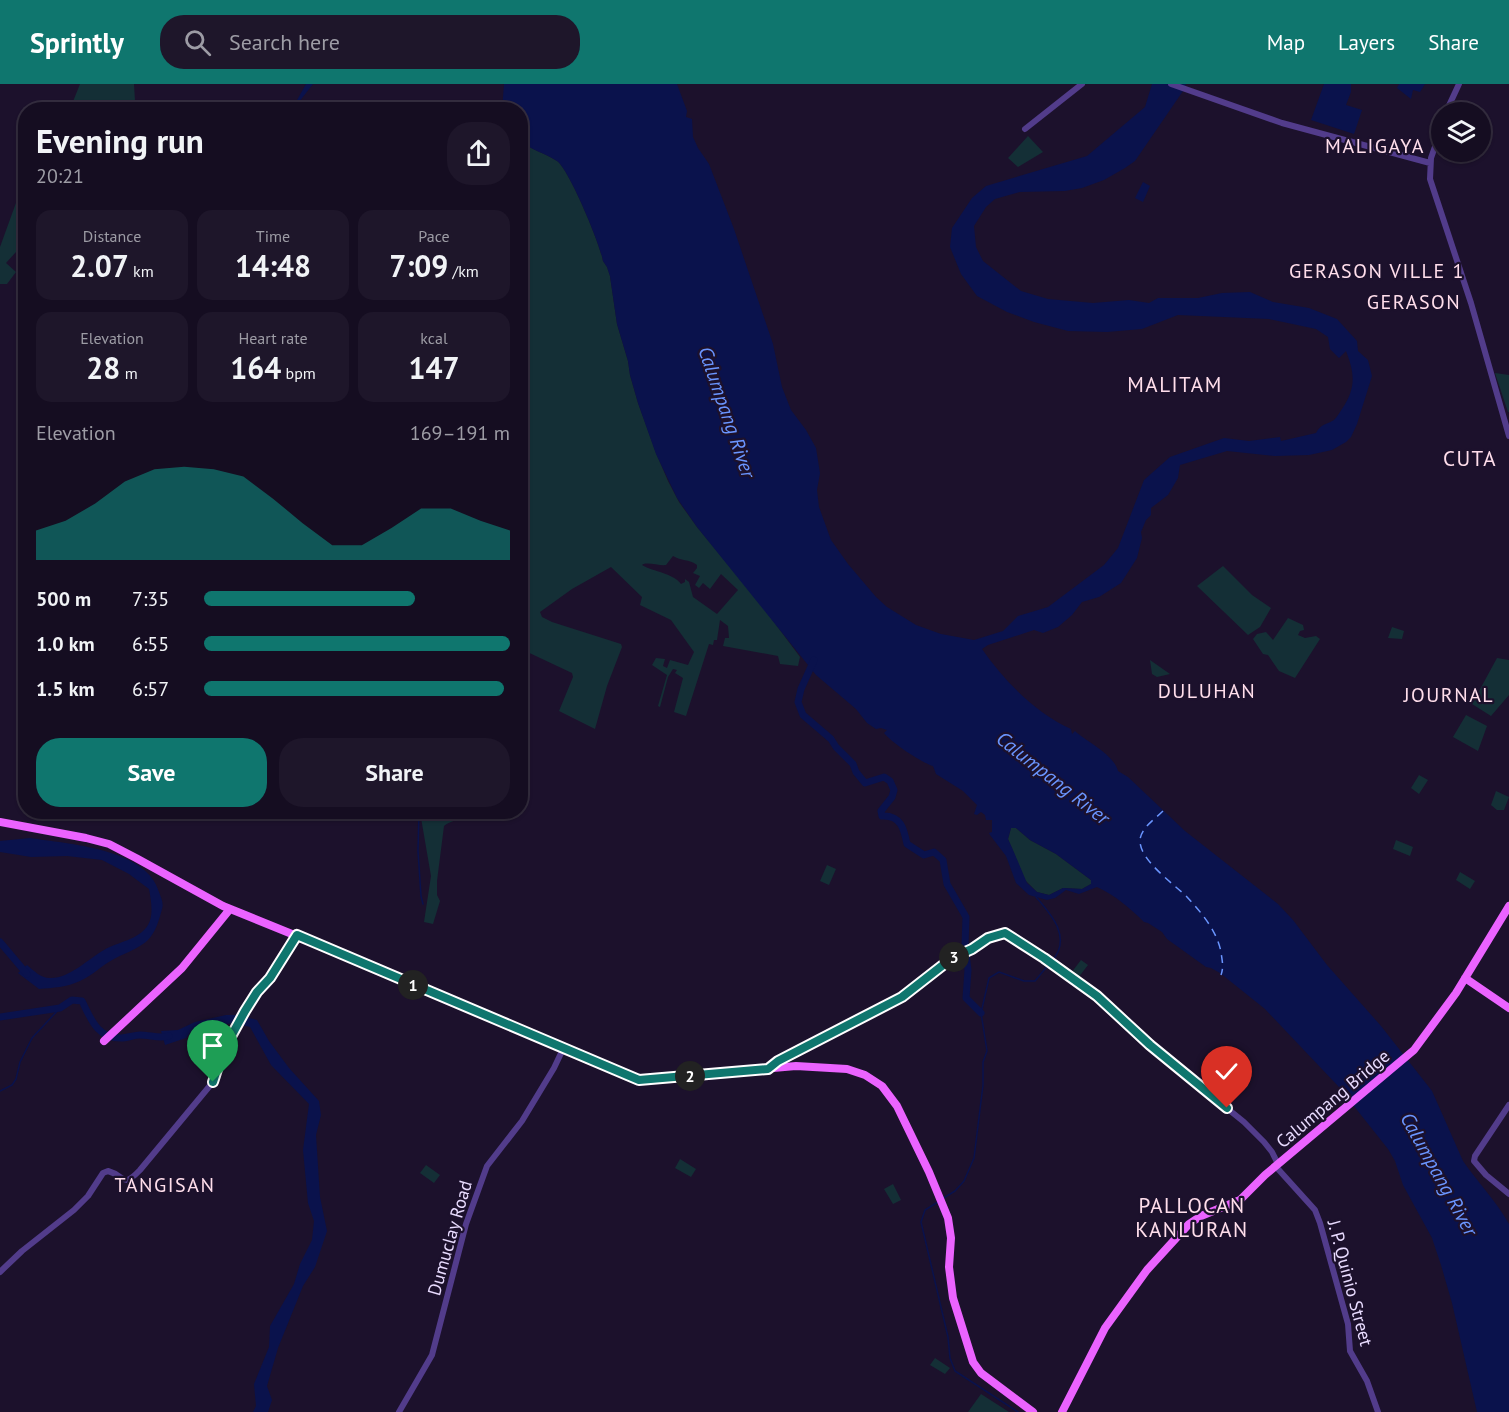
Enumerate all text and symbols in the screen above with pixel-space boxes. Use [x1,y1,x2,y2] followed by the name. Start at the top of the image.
[160,15,580,69] search box
[30,24,124,61] text: Sprintly
[181,26,214,59] icon: search
[229,28,340,56] text: Search here
[1267,29,1305,56] text: Map
[1338,29,1395,56] text: Layers
[1428,29,1479,56] text: Share
[1431,102,1491,162] map controls
[1431,102,1491,162] button: layers
[36,119,204,162] text: Evening run
[447,122,510,185] button: share
[1325,133,1425,159] district label: MALIGAYA
[36,163,84,189] text: 20:21
[83,226,141,246] text: Distance
[256,226,290,246] text: Time
[418,226,450,246] text: Pace
[70,246,129,285] text: 2.07
[235,246,311,285] text: 14:48
[389,246,448,285] text: 7:09
[1289,258,1465,284] district label: GERASON VILLE 1
[129,261,154,281] text: km
[448,261,479,281] text: /km
[1367,289,1461,315] district label: GERASON
[80,328,144,348] text: Elevation
[238,328,308,348] text: Heart rate
[420,328,448,348] text: kcal
[692,343,762,482] water label: Calumpang River
[86,348,120,387] text: 28
[230,348,281,387] text: 164
[408,348,460,387] text: 147
[120,363,138,383] text: m
[281,363,316,383] text: bpm
[1127,371,1223,398] district label: MALITAM
[36,420,116,446] text: Elevation
[410,420,510,446] text: 169–191 m
[1443,445,1497,472] district label: CUTA
[36,586,91,612] text: 500 m
[132,586,169,612] text: 7:35
[36,631,95,657] text: 1.0 km
[132,631,169,657] text: 6:55
[36,676,95,702] text: 1.5 km
[132,676,169,702] text: 6:57
[1158,678,1256,704] district label: DULUHAN
[1403,682,1494,708] district label: JOURNAL
[991,726,1116,831] water label: Calumpang River
[36,738,267,807] button: Save
[279,738,510,807] button: Share
[939,942,969,972] pin: 3
[949,947,959,967] text: 3
[398,970,428,1000] pin: 1
[408,975,418,995] text: 1
[187,1020,238,1082] pin
[196,1029,229,1062] icon: arrive
[1271,1044,1394,1153] street label: Calumpang Bridge
[1201,1046,1252,1108] pin
[1210,1055,1243,1088] icon: check
[675,1061,705,1091] pin: 2
[685,1066,695,1086] text: 2
[1394,1108,1484,1242] water label: Calumpang River
[115,1172,215,1198] district label: TANGISAN
[422,1178,477,1298] street label: Dumuclay Road
[1135,1192,1249,1243] district label: PALLOCAN KANLURAN
[1322,1216,1378,1348] street label: J. P. Quinio Street

